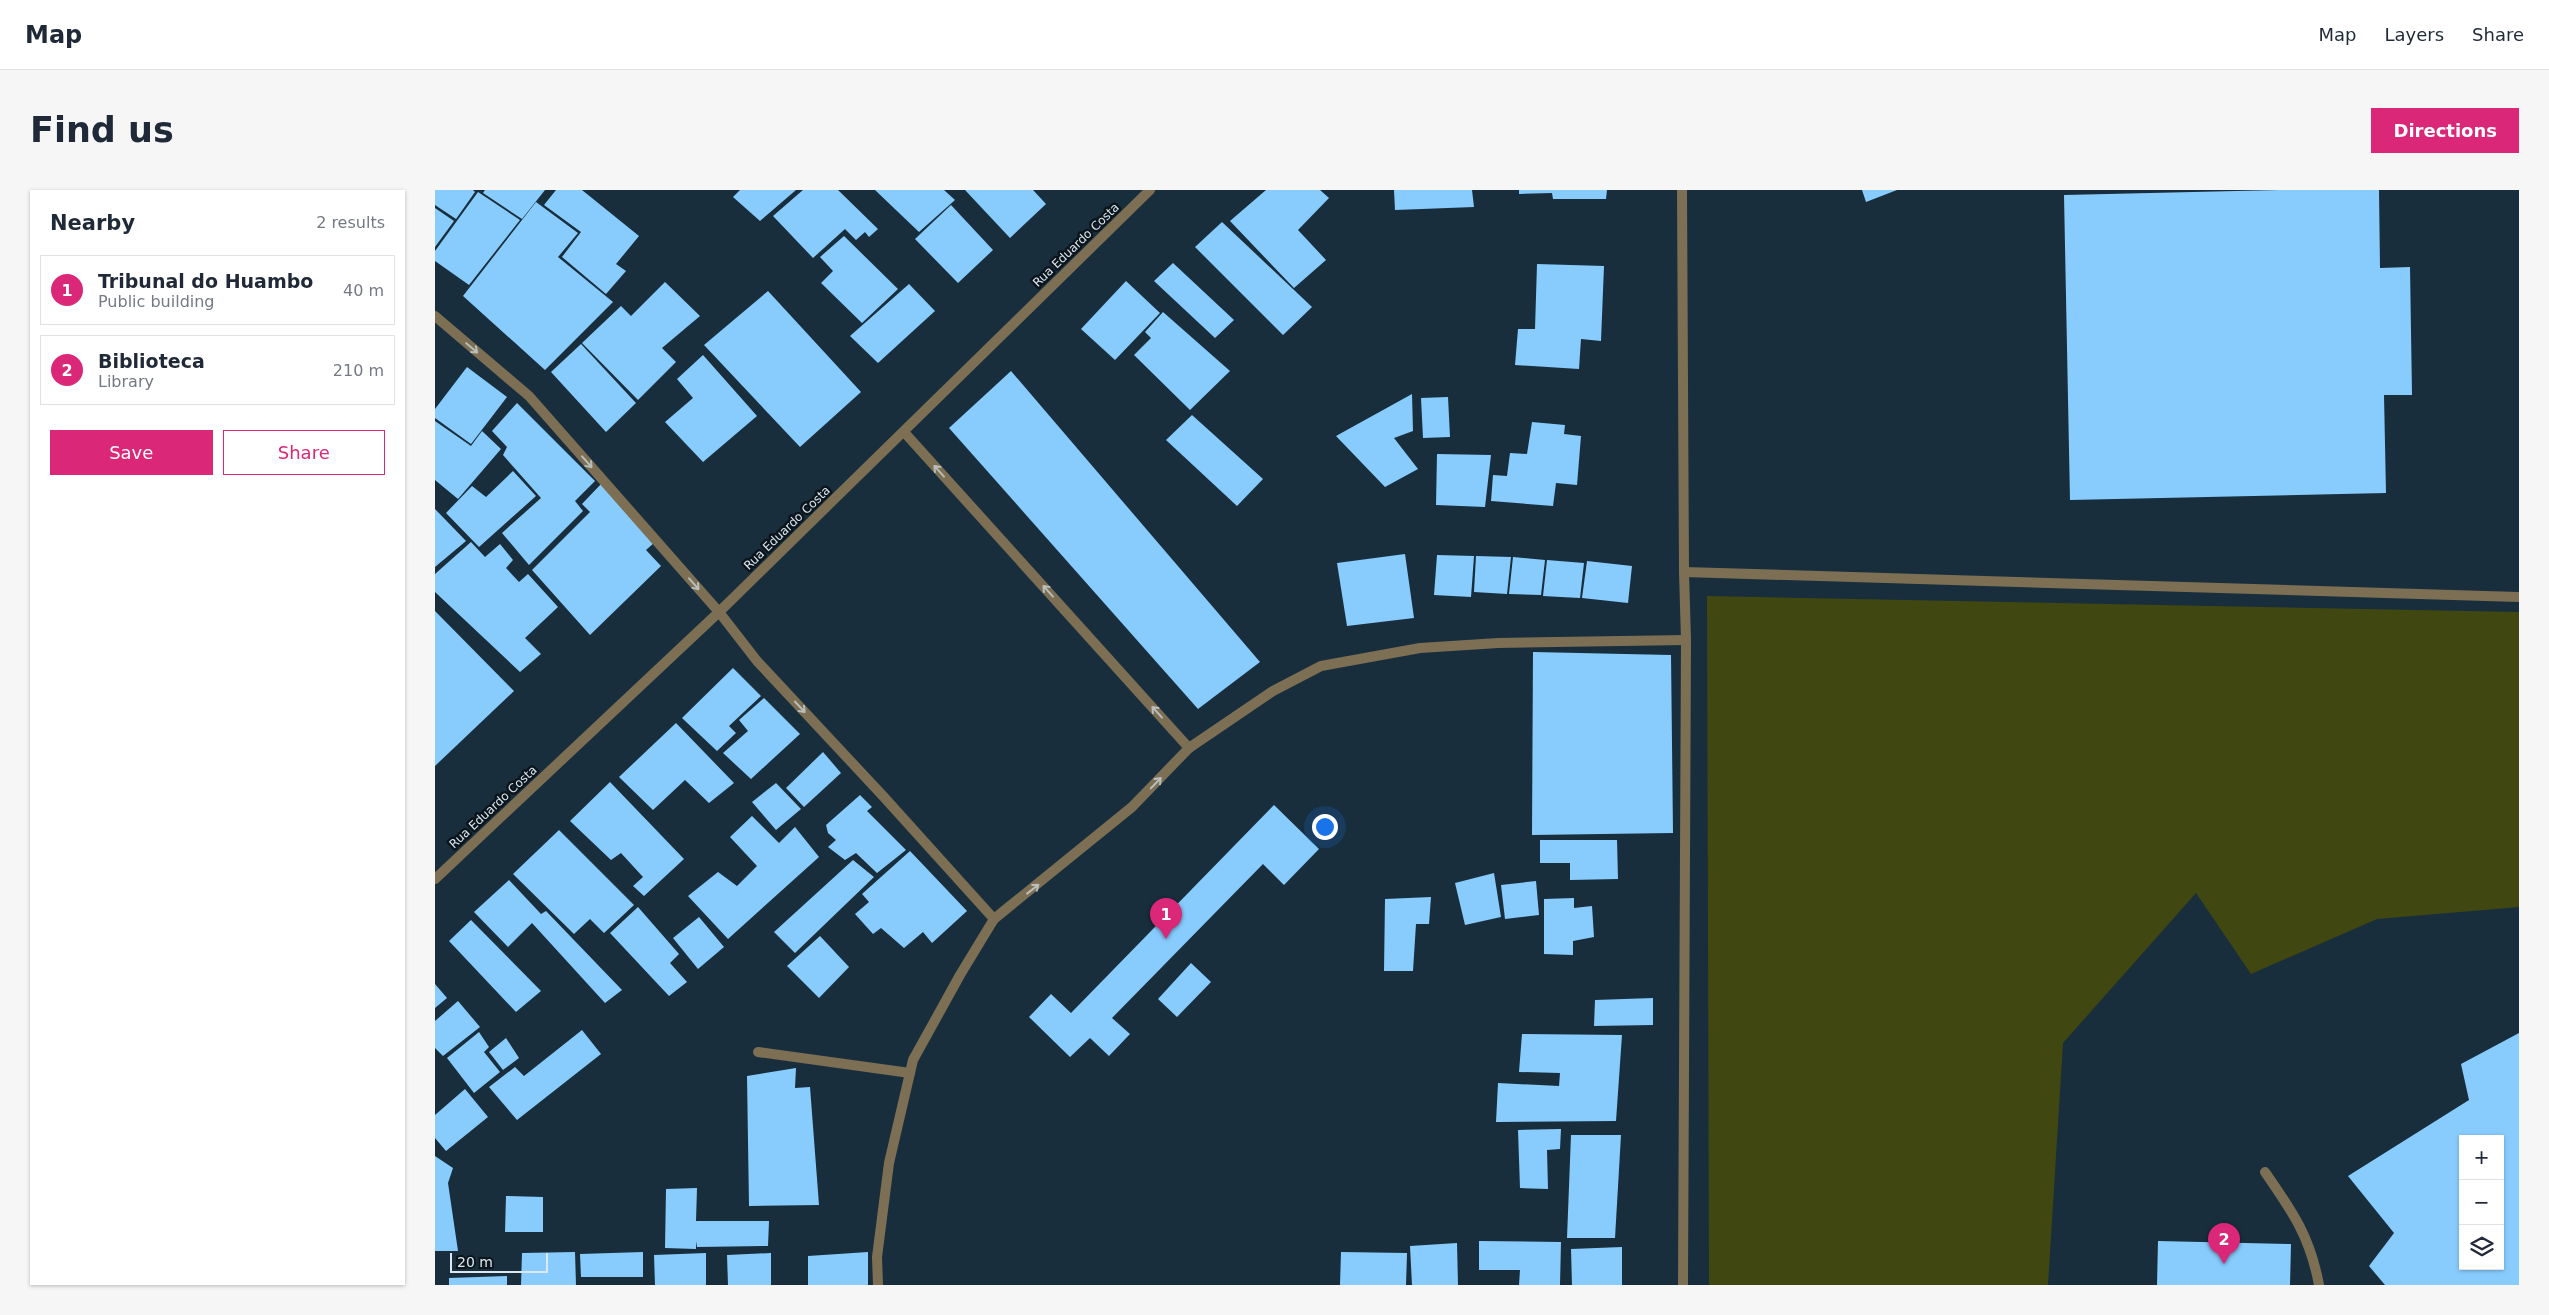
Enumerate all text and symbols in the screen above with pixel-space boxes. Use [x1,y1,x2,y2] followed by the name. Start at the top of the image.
[25,21,82,49] text: Map
[2318,24,2356,45] text: Map
[2384,24,2444,45] text: Layers
[2472,24,2524,45] text: Share
[2371,108,2519,153] button: Directions
[30,110,174,150] text: Find us
[1030,200,1122,290] street label: Rua Eduardo Costa
[50,211,135,235] text: Nearby
[316,213,385,232] text: 2 results
[98,270,313,292] text: Tribunal do Huambo
[61,281,73,300] text: 1
[343,281,384,300] text: 40 m
[98,292,215,311] text: Public building
[465,342,478,353] one-way arrow
[98,350,205,372] text: Biblioteca
[61,361,73,380] text: 2
[333,361,384,380] text: 210 m
[98,372,154,391] text: Library
[50,430,213,475] button: Save
[223,430,385,475] button: Share
[581,455,592,468] one-way arrow
[933,464,945,477] one-way arrow
[741,483,833,573] street label: Rua Eduardo Costa
[689,577,700,590] one-way arrow
[1042,585,1054,598] one-way arrow
[794,701,806,714] one-way arrow
[1151,705,1163,718] one-way arrow
[446,763,540,851] street label: Rua Eduardo Costa
[1150,777,1162,789] one-way arrow
[1312,814,1338,840] your location
[1026,883,1039,894] one-way arrow
[1150,898,1182,939] pin: 1
[2459,1135,2504,1270] map controls
[2459,1135,2504,1180] button: +
[2459,1180,2504,1225] button: −
[2208,1223,2240,1264] pin: 2
[2459,1225,2504,1270] button: layers
[450,1250,547,1273] scale bar
[457,1254,493,1270] text: 20 m

